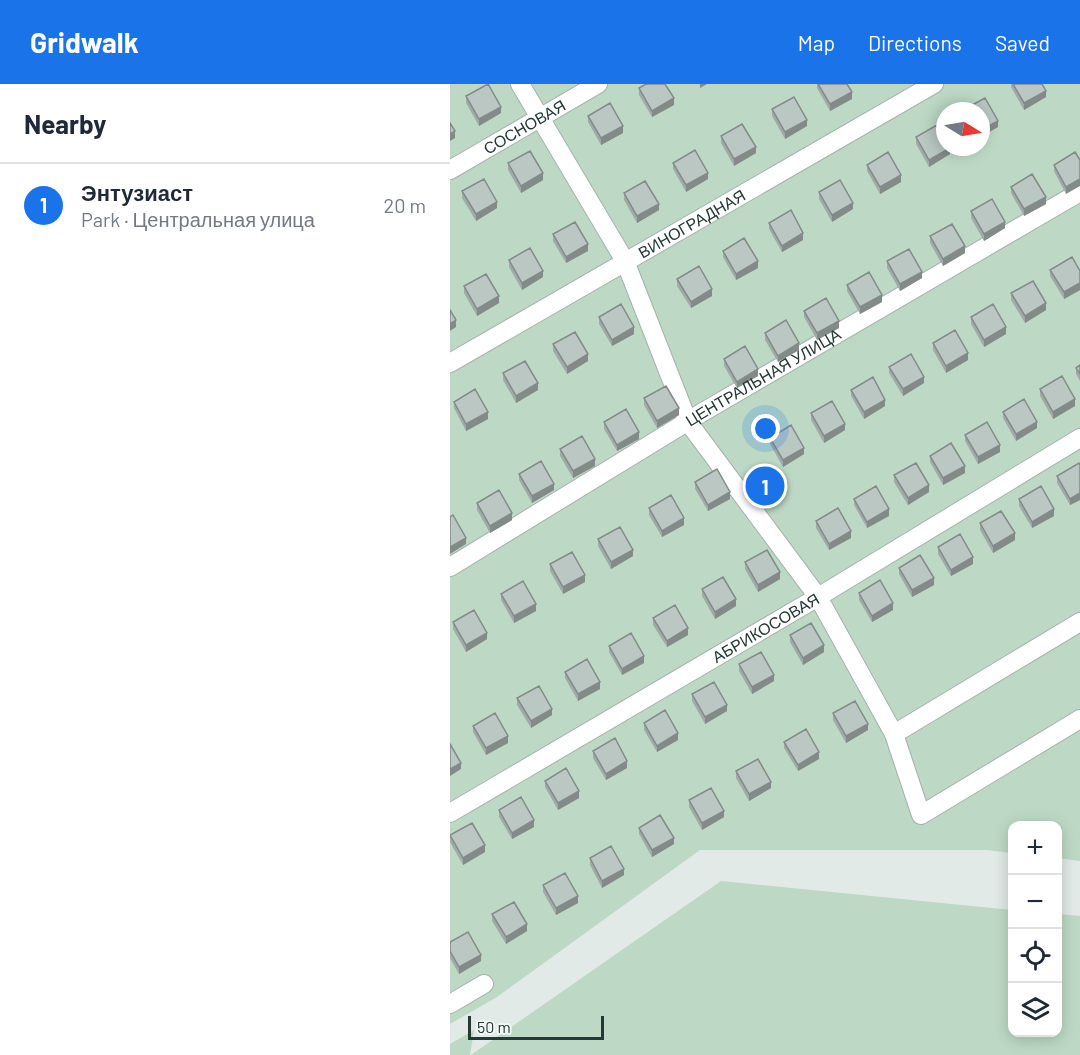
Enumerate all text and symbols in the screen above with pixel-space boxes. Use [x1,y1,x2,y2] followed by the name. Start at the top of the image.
[30,25,139,59] text: Gridwalk
[798,30,835,55] text: Map
[868,30,962,55] text: Directions
[995,30,1050,55] text: Saved
[480,95,568,158] street label: СОСНОВАЯ
[936,102,990,156] north arrow
[24,108,106,139] text: Nearby
[81,179,193,205] text: Энтузиаст
[635,185,748,262] street label: ВИНОГРАДНАЯ
[40,193,47,217] text: 1
[383,193,426,217] text: 20 m
[81,207,315,231] text: Park · Центральная улица
[682,324,844,430] street label: ЦЕНТРАЛЬНАЯ УЛИЦА
[751,414,780,443] your location
[746,464,784,508] pin: 1
[708,588,822,666] street label: АБРИКОСОВАЯ
[1008,821,1062,1037] map controls
[1008,821,1062,875] button: +
[1008,875,1062,929] button: −
[1008,929,1062,983] button: locate
[1008,983,1062,1037] button: layers
[468,1013,604,1040] scale bar
[477,1017,511,1036] text: 50 m

